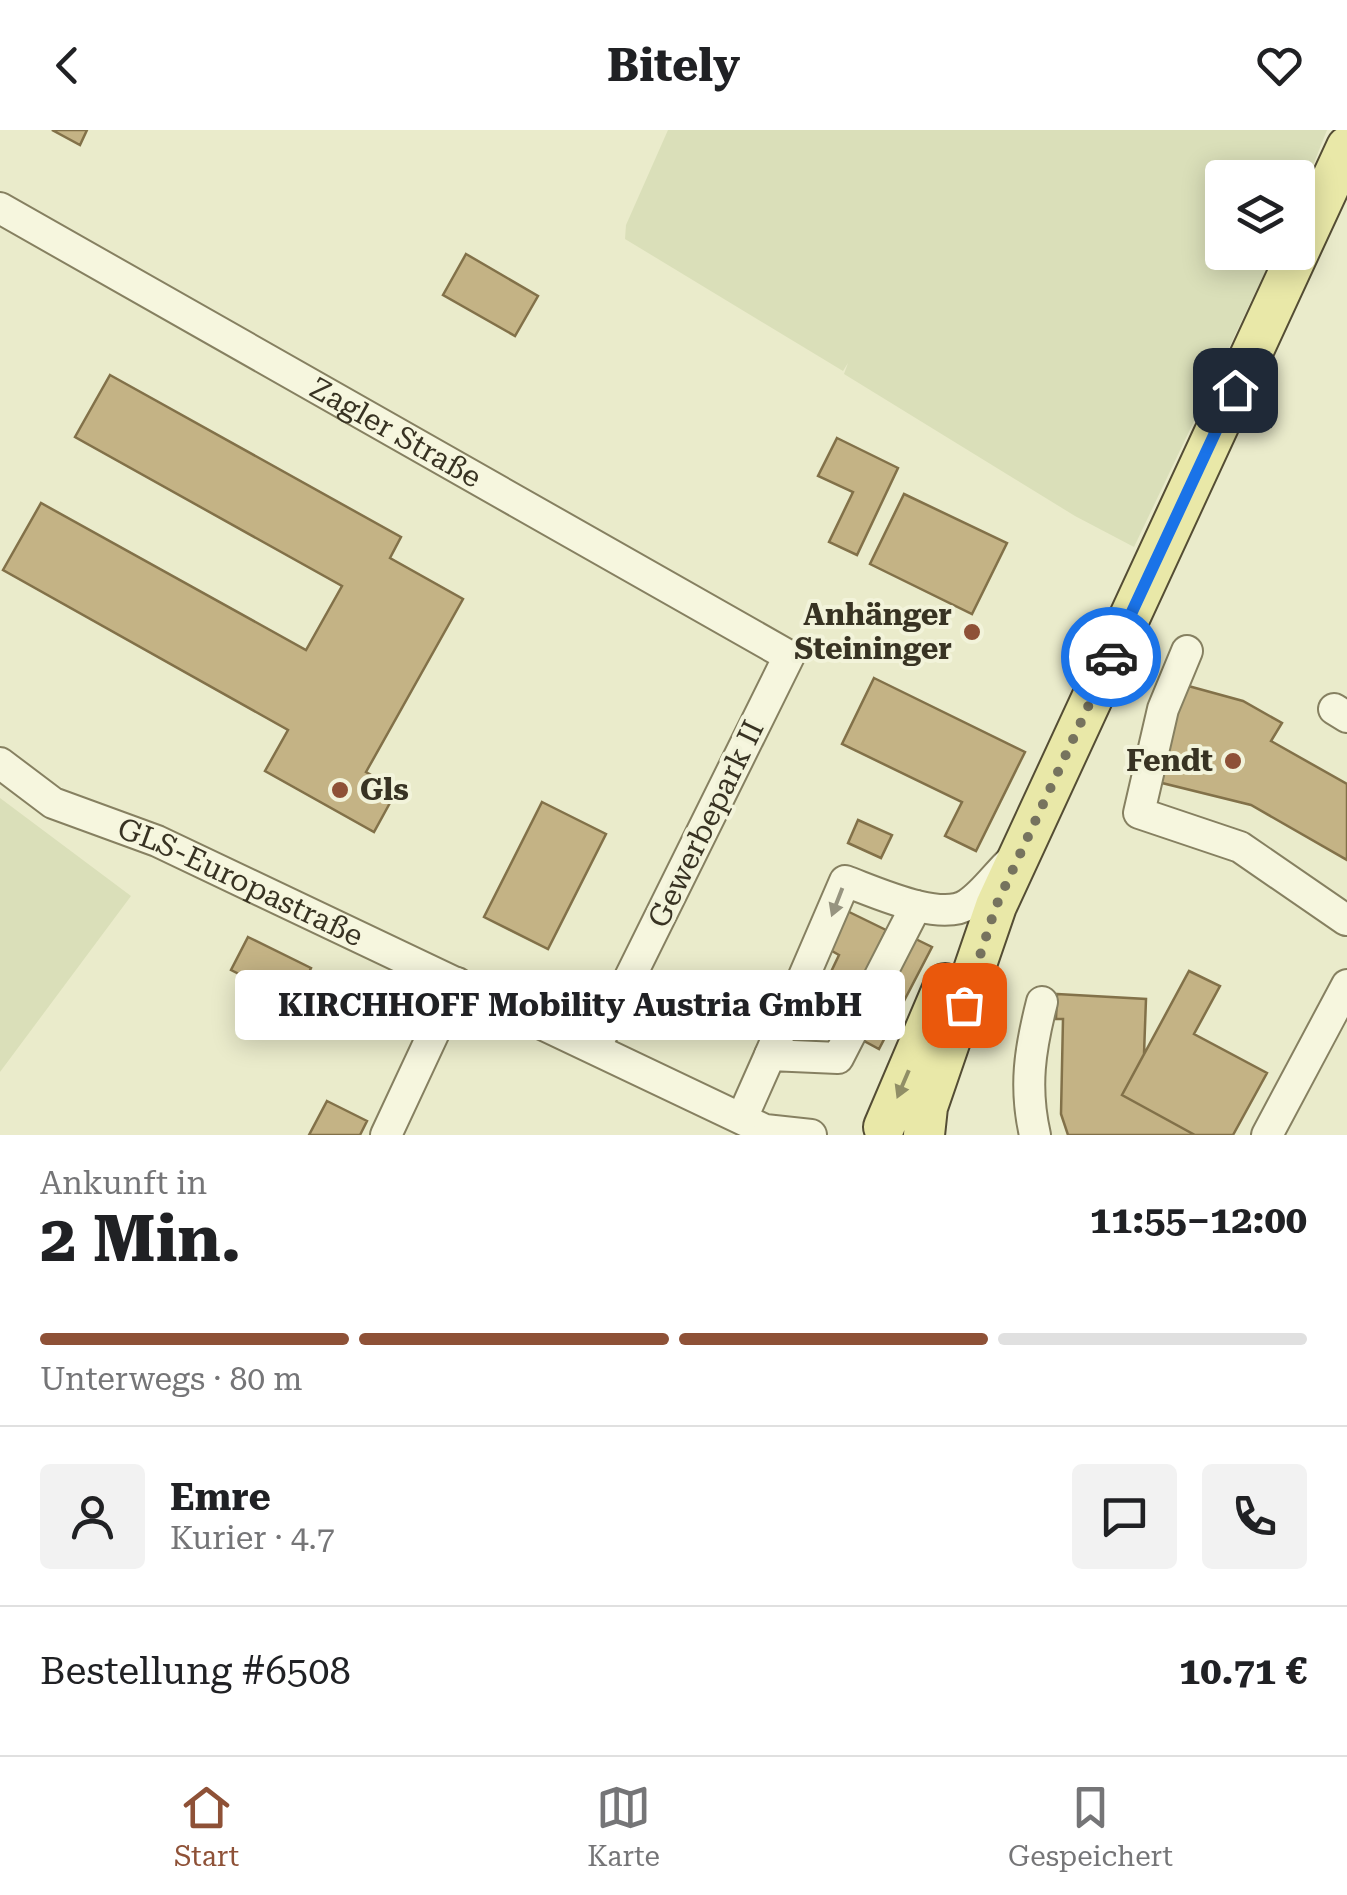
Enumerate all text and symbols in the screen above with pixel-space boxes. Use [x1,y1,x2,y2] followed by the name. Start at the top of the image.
[40,38,95,93] icon: back
[1252,38,1307,93] icon: heart
[607,39,740,92] text: Bitely
[1205,160,1315,270] map controls
[1205,160,1315,270] button: layers
[1193,348,1278,433] pin
[1208,363,1263,418] icon: home
[304,370,488,495] street label: Zagler Straße
[794,597,952,666] place label: Anhänger Steininger
[1061,607,1161,707] courier
[961,621,983,643] marker: Anhänger Steininger
[1084,630,1139,685] icon: car
[640,715,771,933] street label: Gewerbepark II
[1126,743,1213,778] place label: Fendt
[1222,750,1244,772] marker: Fendt
[360,772,409,807] place label: Gls
[329,779,351,801] marker: Gls
[113,810,369,953] street label: GLS-Europastraße
[829,887,844,917] one-way arrow
[922,963,1007,1048] pin
[234,970,904,1040] callout: KIRCHHOFF Mobility Austria GmbH
[937,978,992,1033] icon: bag
[278,986,862,1024] text: KIRCHHOFF Mobility Austria GmbH
[895,1070,911,1099] one-way arrow
[40,1164,207,1202] text: Ankunft in
[1090,1198,1307,1242] text: 11:55–12:00
[40,1201,241,1277] text: 2 Min.
[40,1360,303,1398] text: Unterwegs · 80 m
[40,1464,145,1569] button: person
[1072,1464,1177,1569] button: chat
[1202,1464,1307,1569] button: phone
[170,1475,271,1519] text: Emre
[170,1519,335,1557] text: Kurier · 4.7
[40,1649,351,1693] text: Bestellung #6508
[1179,1649,1307,1693] text: 10.71 €
[174,1780,239,1873] tab: Start
[587,1780,660,1873] tab: Karte
[1008,1780,1173,1873] tab: Gespeichert

